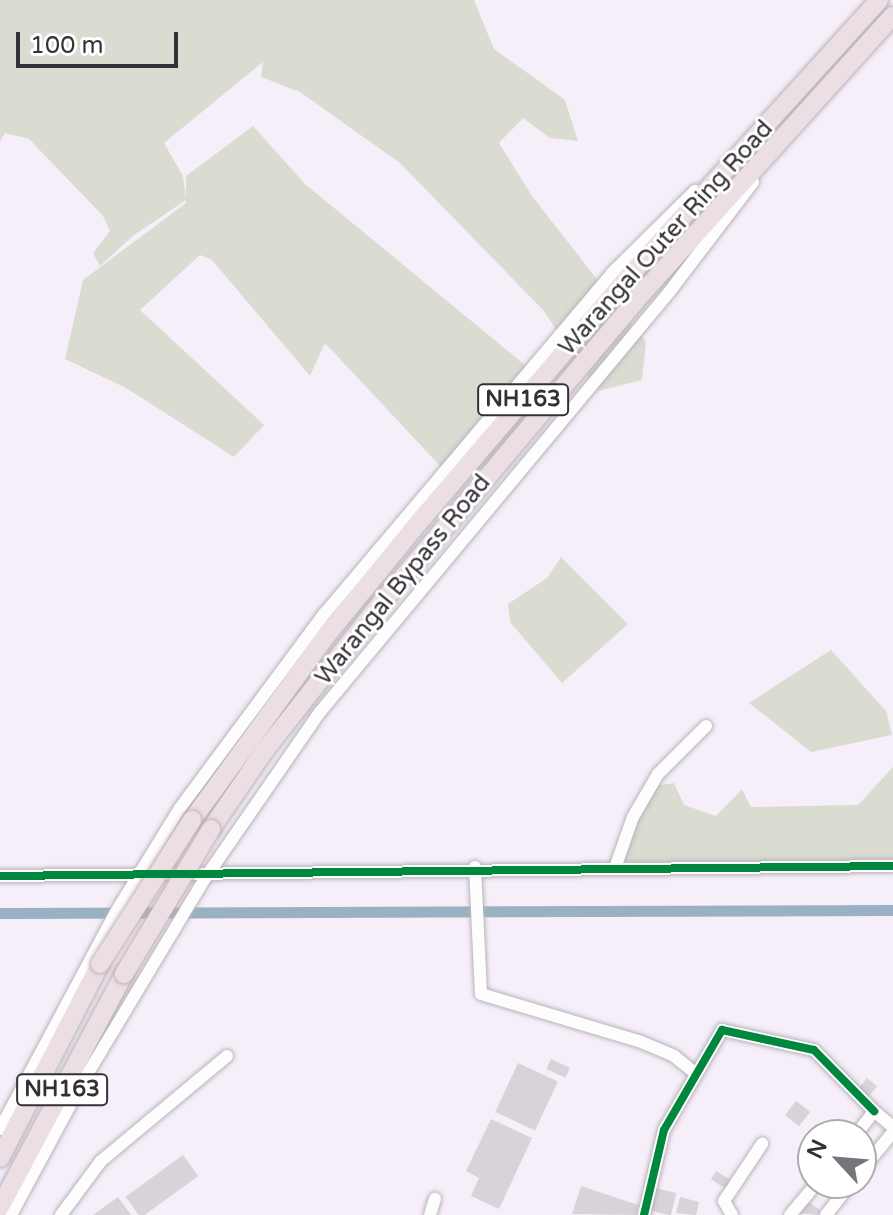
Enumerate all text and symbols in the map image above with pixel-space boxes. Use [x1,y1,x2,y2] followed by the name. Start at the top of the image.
[20,16,182,66] scale bar
[30,31,104,60] text: 100 m
[553,115,779,361] street label: Warangal Outer Ring Road
[477,382,569,418] road number: NH163
[309,469,497,691] street label: Warangal Bypass Road
[16,1072,108,1108] road number: NH163
[797,1119,877,1199] north arrow
[802,1136,833,1163] text: N

